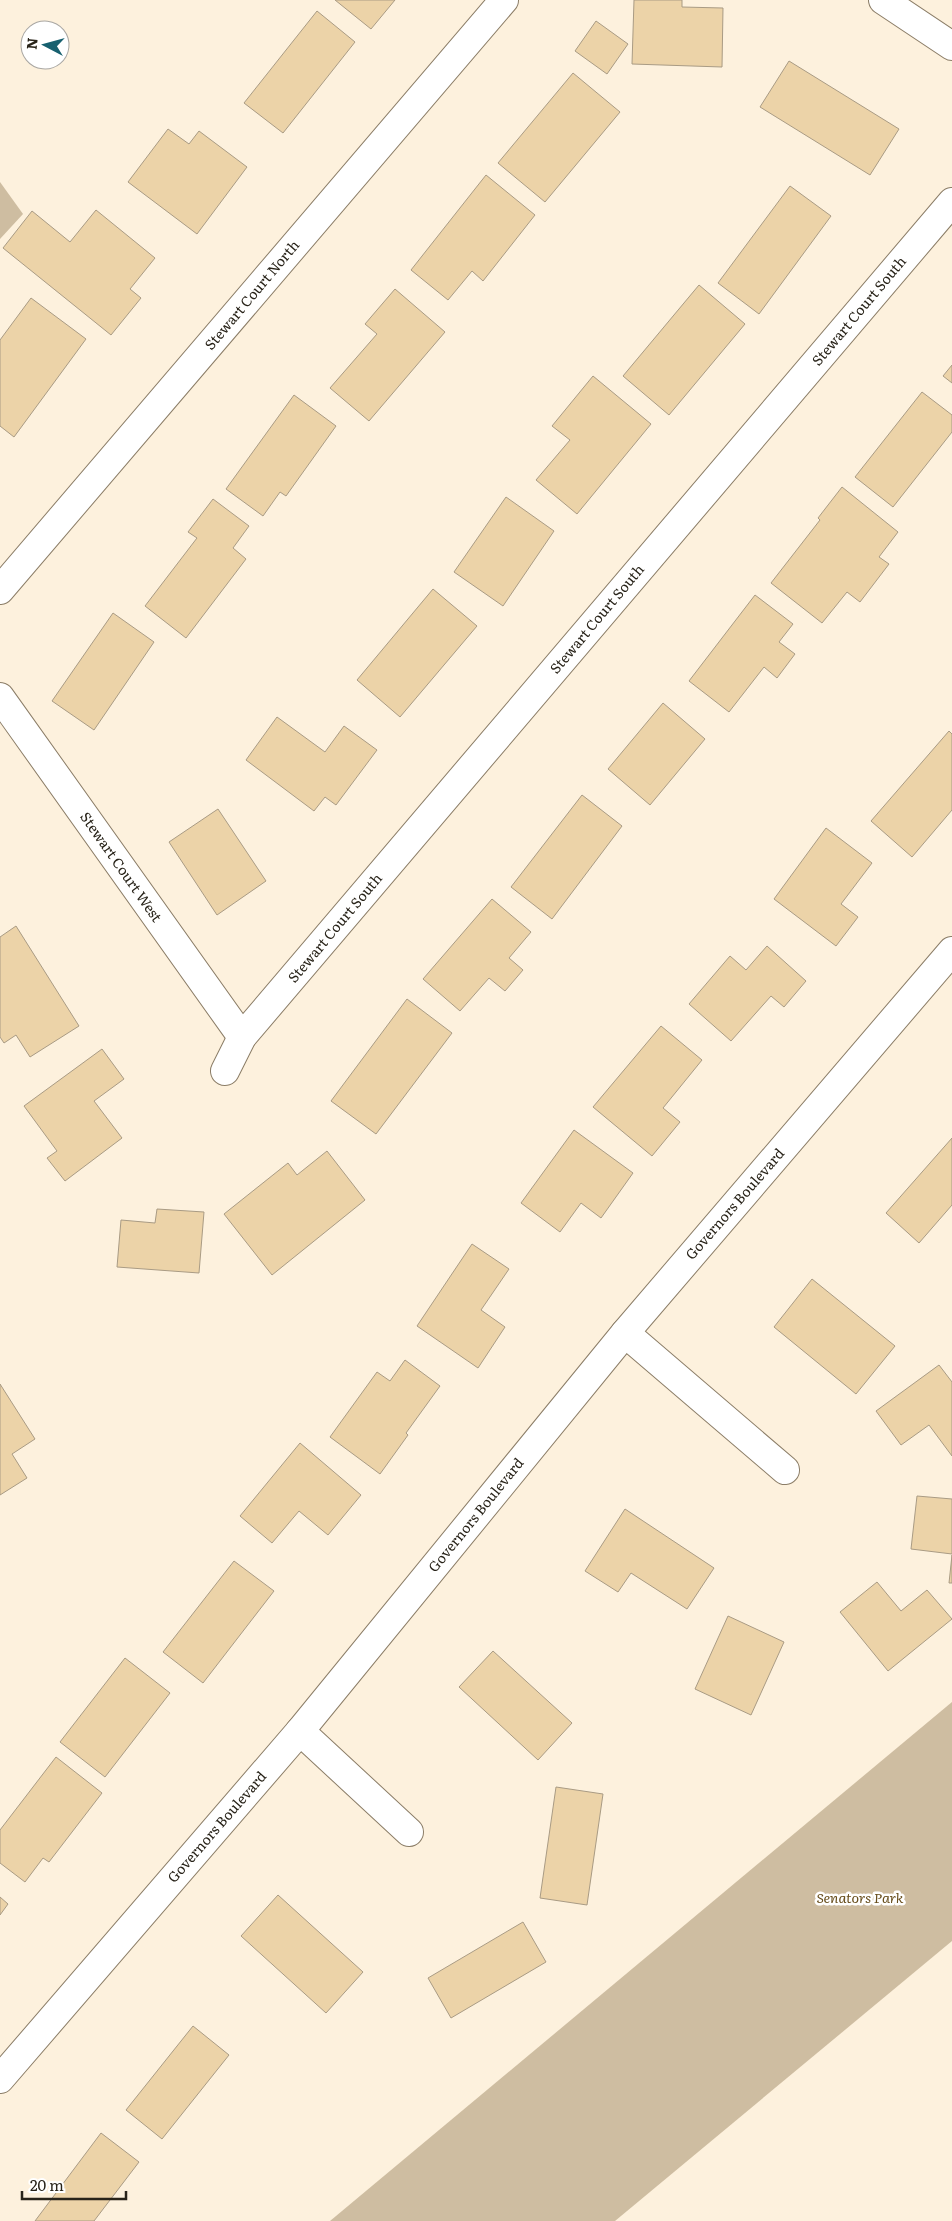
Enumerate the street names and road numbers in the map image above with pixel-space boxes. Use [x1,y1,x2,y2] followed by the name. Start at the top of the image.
[199,235,303,354] street label: Stewart Court North
[807,251,910,369] street label: Stewart Court South
[545,559,648,677] street label: Stewart Court South
[76,807,168,926] street label: Stewart Court West
[283,868,386,986] street label: Stewart Court South
[680,1143,789,1263] street label: Governors Boulevard
[423,1453,528,1576] street label: Governors Boulevard
[162,1766,271,1886] street label: Governors Boulevard

